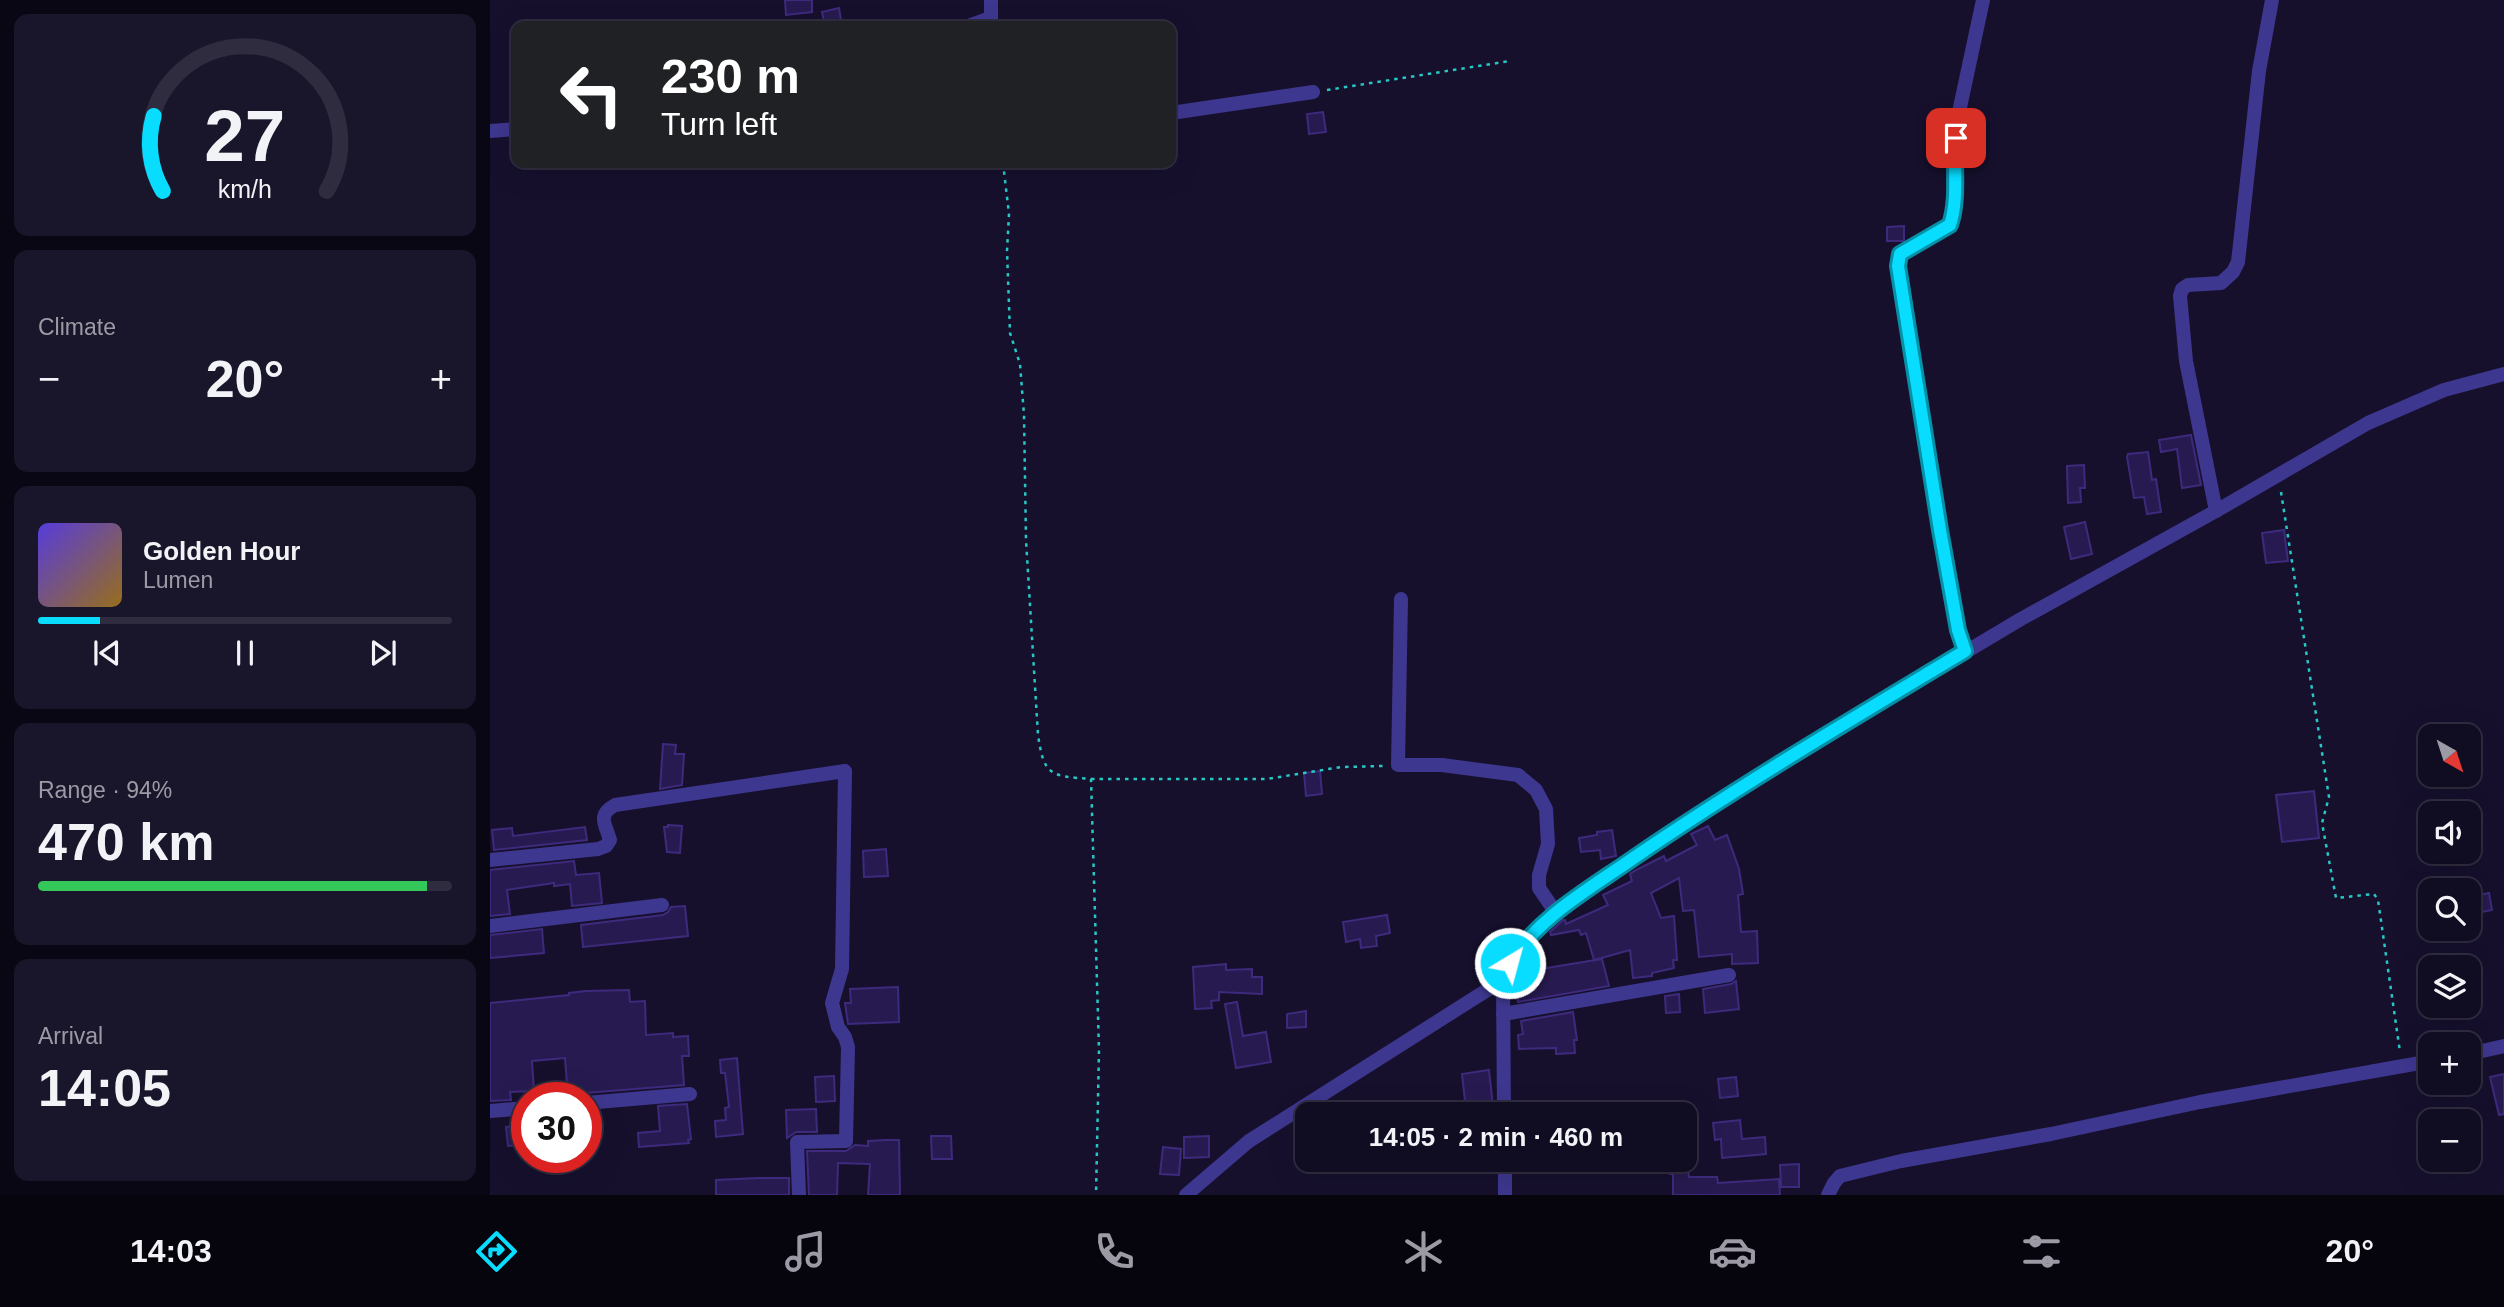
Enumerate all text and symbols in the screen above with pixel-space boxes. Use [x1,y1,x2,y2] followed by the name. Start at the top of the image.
[546,49,637,140] icon: left
[661,49,800,103] text: 230 m
[205,95,285,176] text: 27
[661,106,777,142] text: Turn left
[1926,108,1986,168] pin
[1937,119,1975,157] icon: arrive
[218,175,272,203] text: km/h
[38,314,116,340] text: Climate
[206,350,284,408] text: 20°
[38,358,60,400] text: −
[430,358,452,400] text: +
[143,536,300,566] text: Golden Hour
[143,567,213,593] text: Lumen
[88,634,126,672] icon: previous
[226,634,264,672] icon: pause
[364,634,402,672] icon: next
[2418,724,2482,788] north arrow
[2418,724,2481,1172] map controls
[38,777,172,803] text: Range · 94%
[2418,801,2481,864] button: sound
[38,813,214,871] text: 470 km
[2418,878,2481,941] button: search
[1473,926,1547,1000] position arrow
[2418,955,2481,1018] button: layers
[38,1023,103,1049] text: Arrival
[2418,1032,2481,1095] button: +
[38,1059,171,1117] text: 14:05
[511,1082,602,1173] speed limit sign: 30
[2418,1109,2481,1172] button: −
[1369,1122,1623,1152] text: 14:05 · 2 min · 460 m
[472,1227,521,1276] icon: directions
[781,1227,830,1276] icon: music
[1090,1227,1139,1276] icon: phone
[1399,1227,1448,1276] icon: climate
[1708,1227,1757,1276] icon: car
[2017,1227,2066,1276] icon: filters
[130,1233,212,1269] text: 14:03
[2326,1233,2374,1269] text: 20°

